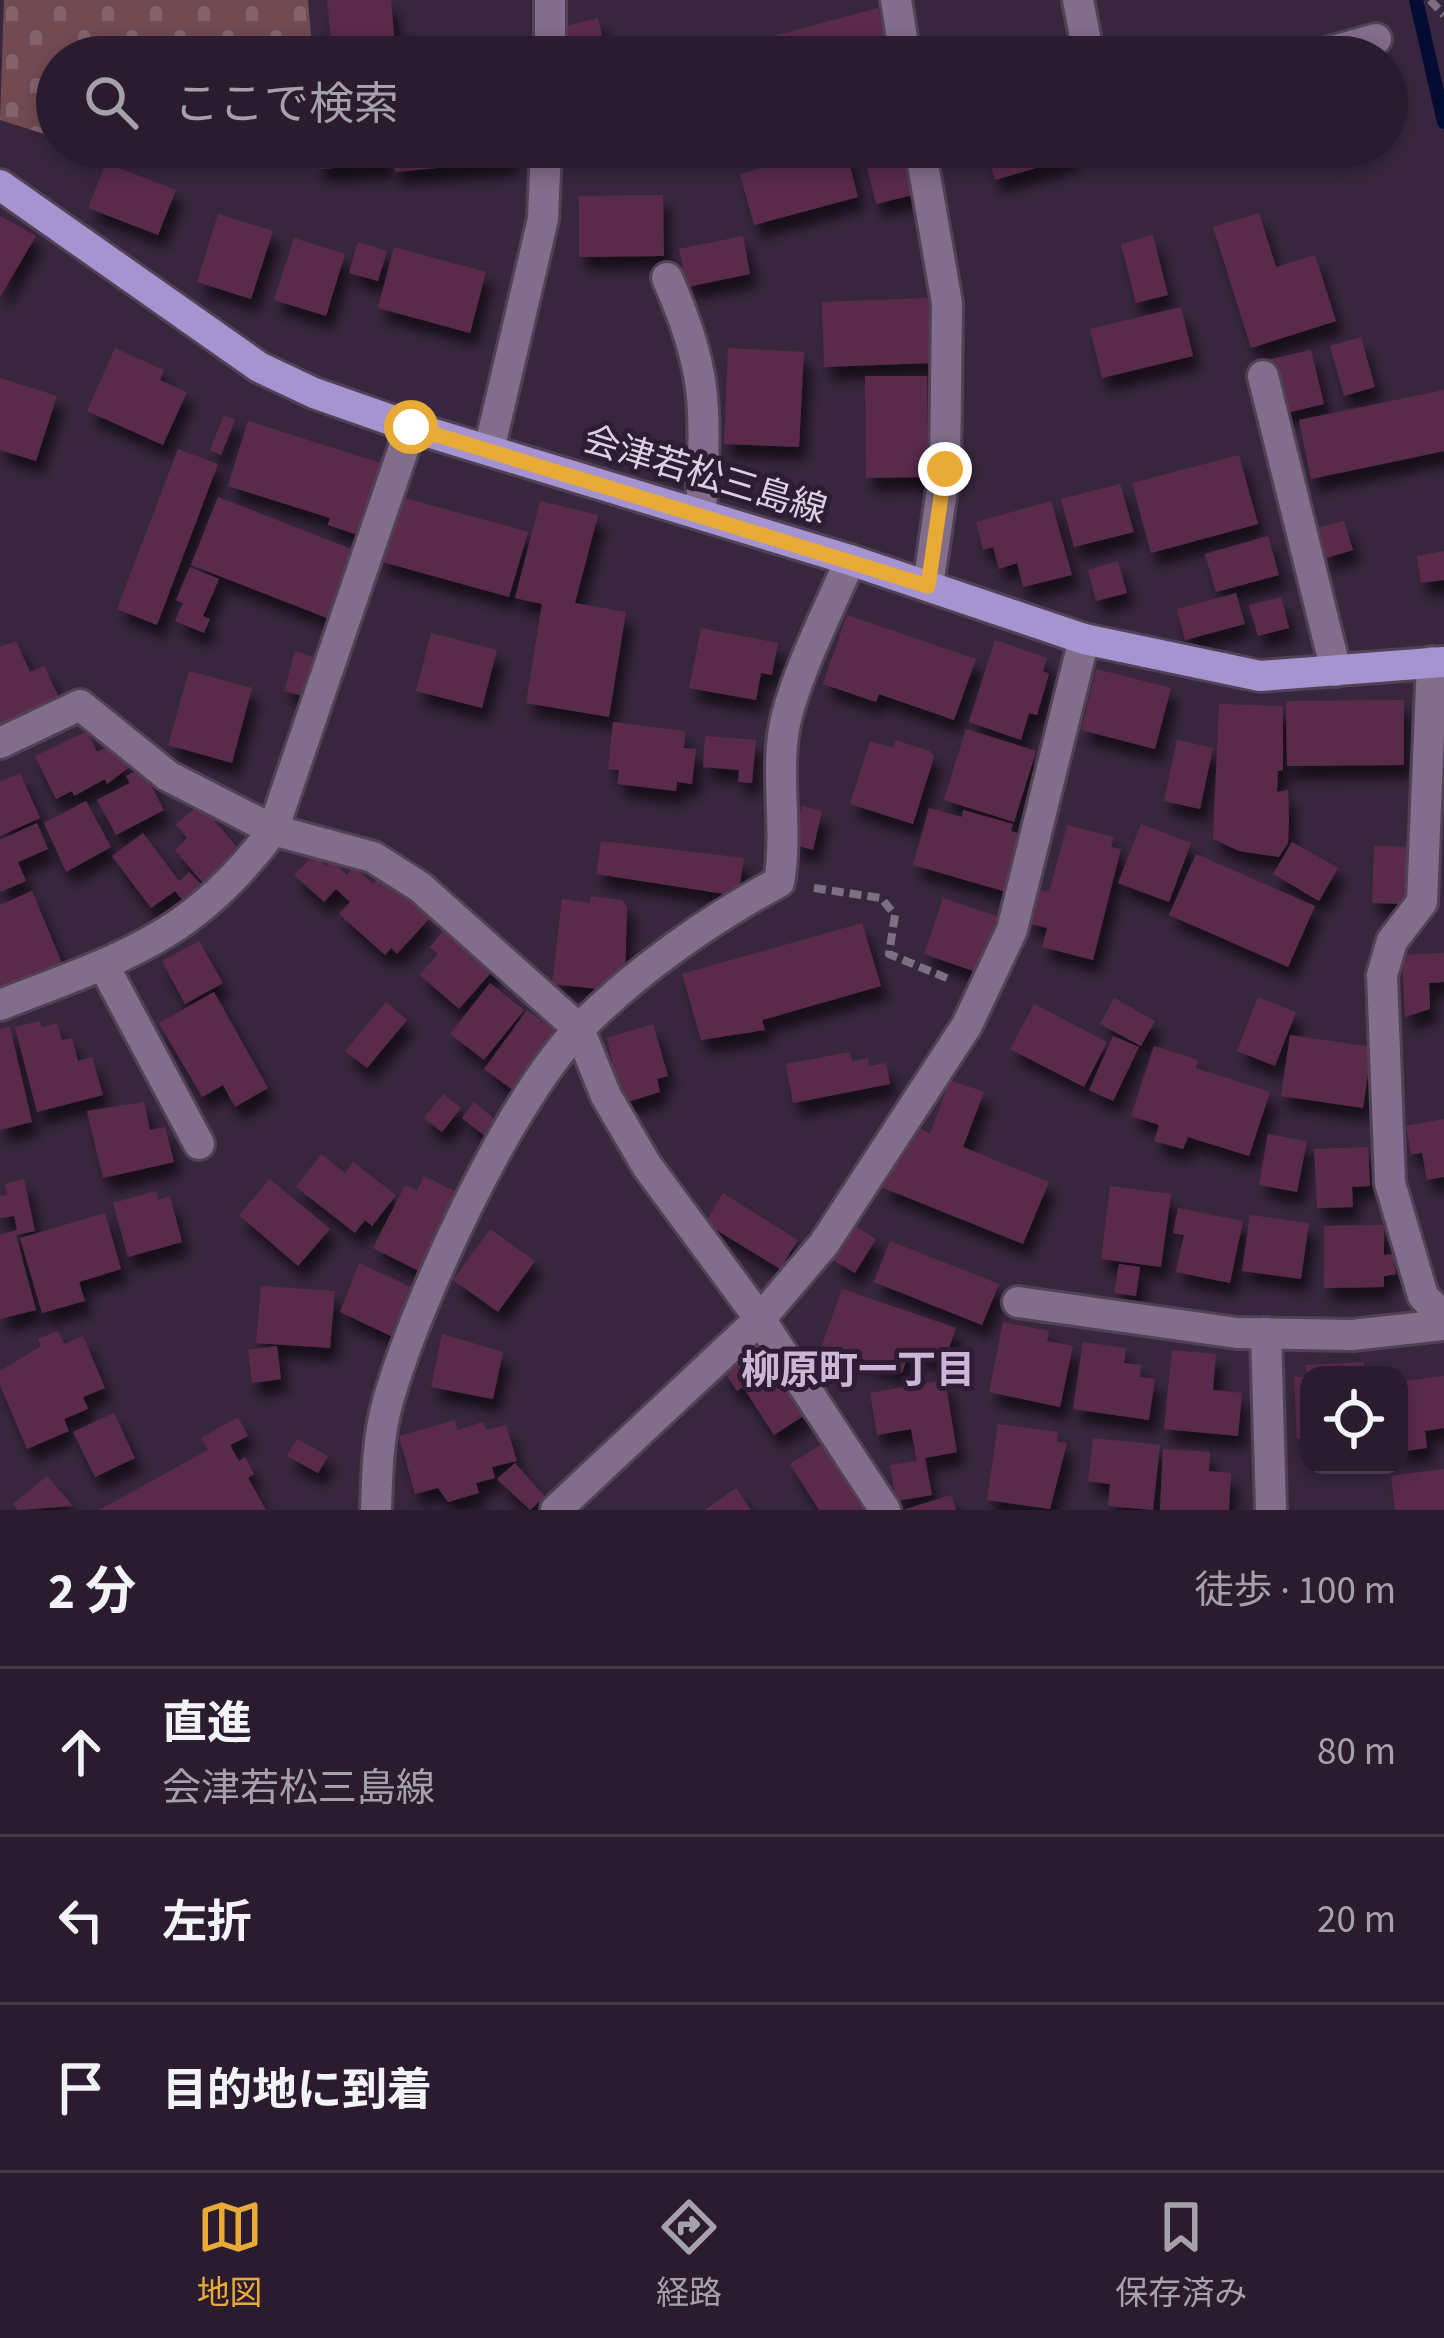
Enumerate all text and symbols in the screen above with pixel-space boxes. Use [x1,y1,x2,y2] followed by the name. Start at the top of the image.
[36,36,1408,168] search box
[78,69,144,135] icon: search
[174,73,399,137] text: ここで検索
[384,400,438,454] route start
[577,414,833,536] street label: 会津若松三島線
[918,442,972,496] route end
[741,1343,975,1399] district label: 柳原町一丁目
[1300,1366,1408,1474] map controls
[1300,1366,1408,1474] button: locate
[48,1556,136,1628] text: 2 分
[1194,1563,1396,1619] text: 徒歩 · 100 m
[162,1692,252,1756] text: 直進
[48,1719,114,1785] icon: ahead
[1317,1724,1396,1780] text: 80 m
[162,1761,435,1817] text: 会津若松三島線
[48,1887,114,1953] icon: left
[162,1891,252,1955] text: 左折
[1317,1892,1396,1948] text: 20 m
[48,2055,114,2121] icon: arrive
[162,2059,432,2123] text: 目的地に到着
[197,2194,263,2317] tab: 地図
[656,2194,722,2317] tab: 経路
[1115,2194,1247,2317] tab: 保存済み

